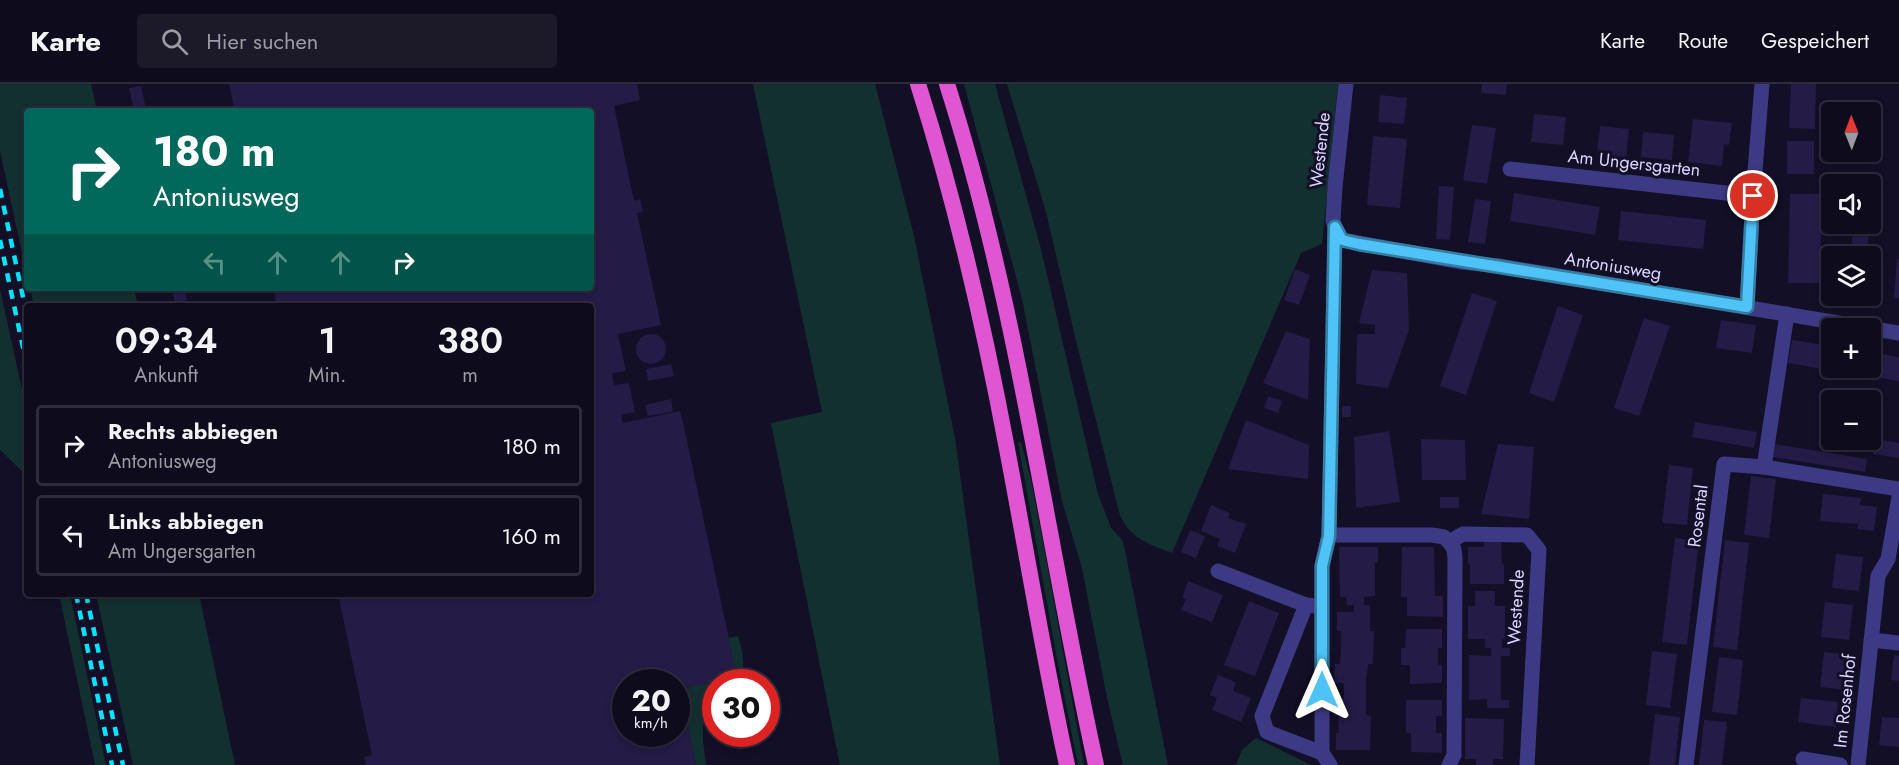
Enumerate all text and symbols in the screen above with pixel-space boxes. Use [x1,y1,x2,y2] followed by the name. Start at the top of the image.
[137,14,557,68] search box
[30,21,101,62] text: Karte
[158,25,191,58] icon: search
[206,25,318,57] text: Hier suchen
[1600,26,1645,56] text: Karte
[1678,26,1728,56] text: Route
[1761,26,1869,56] text: Gespeichert
[1821,102,1881,162] north arrow
[1821,102,1881,450] map controls
[1303,111,1337,189] street label: Westende
[153,121,276,182] text: 180 m
[54,132,132,210] icon: right
[1566,143,1702,183] street label: Am Ungersgarten
[1727,170,1778,221] pin
[1821,174,1881,234] button: sound
[153,177,300,216] text: Antoniusweg
[1736,179,1769,212] icon: arrive
[198,246,231,279] icon: left
[261,246,294,279] icon: ahead
[324,246,357,279] icon: ahead
[387,246,420,279] icon: right
[1563,246,1663,286] street label: Antoniusweg
[1821,246,1881,306] button: layers
[115,314,218,366] text: 09:34
[318,314,336,366] text: 1
[437,314,503,366] text: 380
[1821,318,1881,378] button: +
[134,361,198,390] text: Ankunft
[308,361,346,390] text: Min.
[462,361,478,390] text: m
[1821,390,1881,450] button: −
[108,415,278,447] text: Rechts abbiegen
[57,429,90,462] icon: right
[502,430,561,462] text: 180 m
[108,447,217,476] text: Antoniusweg
[1681,483,1715,549] street label: Rosental
[108,505,264,537] text: Links abbiegen
[57,519,90,552] icon: left
[501,520,561,552] text: 160 m
[108,537,256,566] text: Am Ungersgarten
[1501,569,1531,645] street label: Westende
[1827,652,1863,749] street label: Im Rosenhof
[1290,658,1354,722] position arrow
[702,669,780,747] speed limit sign: 30
[631,679,671,722] text: 20
[634,712,668,734] text: km/h

